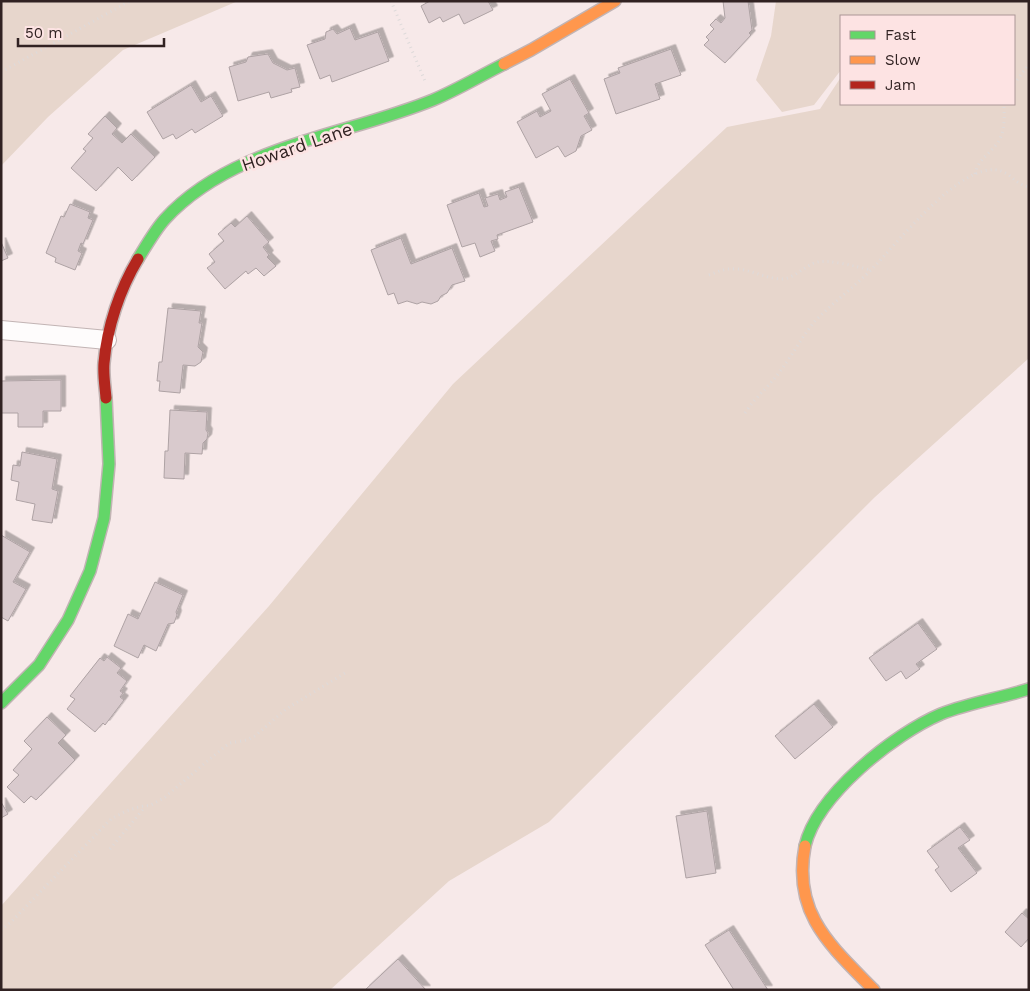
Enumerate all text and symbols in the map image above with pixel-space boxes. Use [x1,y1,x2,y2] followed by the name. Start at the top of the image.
[18,15,164,47] scale bar
[840,15,1015,105] legend
[25,24,62,42] text: 50 m
[885,26,917,44] text: Fast
[885,51,921,69] text: Slow
[885,76,916,94] text: Jam
[239,118,355,175] street label: Howard Lane

